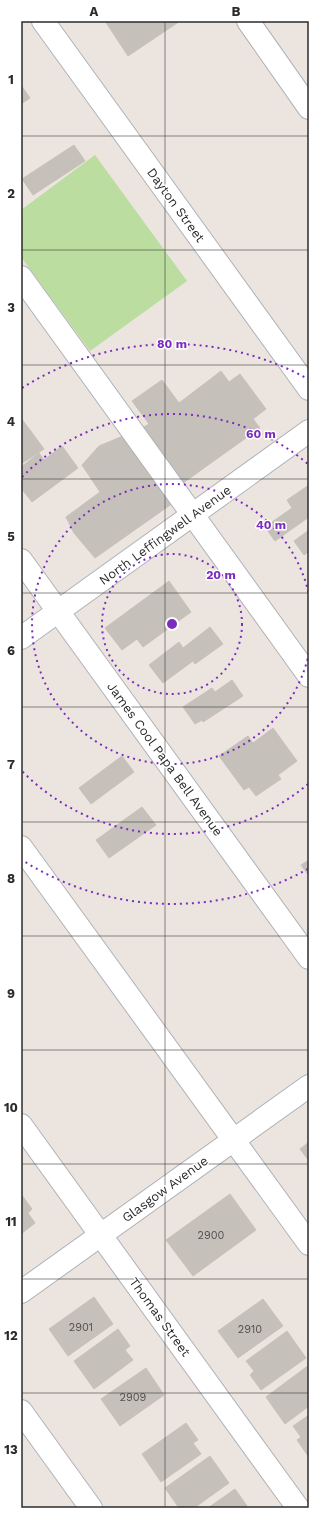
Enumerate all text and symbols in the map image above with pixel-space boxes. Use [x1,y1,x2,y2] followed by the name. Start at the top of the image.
[90,4,99,19] text: A
[232,4,241,19] text: B
[8,72,14,87] text: 1
[144,165,208,245] street label: Dayton Street
[7,186,15,201] text: 2
[7,300,15,315] text: 3
[157,337,187,351] text: 80 m
[7,414,16,429] text: 4
[246,427,276,441] text: 60 m
[96,482,234,588] street label: North Leffingwell Avenue
[256,518,286,532] text: 40 m
[7,529,15,544] text: 5
[206,568,236,582] text: 20 m
[165,617,179,631] centre of rings
[7,643,15,658] text: 6
[104,679,226,839] street label: James Cool Papa Bell Avenue
[7,757,15,772] text: 7
[7,871,15,886] text: 8
[7,986,15,1001] text: 9
[4,1100,18,1115] text: 10
[119,1153,211,1225] street label: Glasgow Avenue
[5,1214,17,1229] text: 11
[198,1229,225,1242] house number: 2900
[126,1275,194,1360] street label: Thomas Street
[69,1321,93,1334] house number: 2901
[238,1323,262,1336] house number: 2910
[4,1328,18,1343] text: 12
[120,1391,147,1404] house number: 2909
[4,1442,18,1457] text: 13

